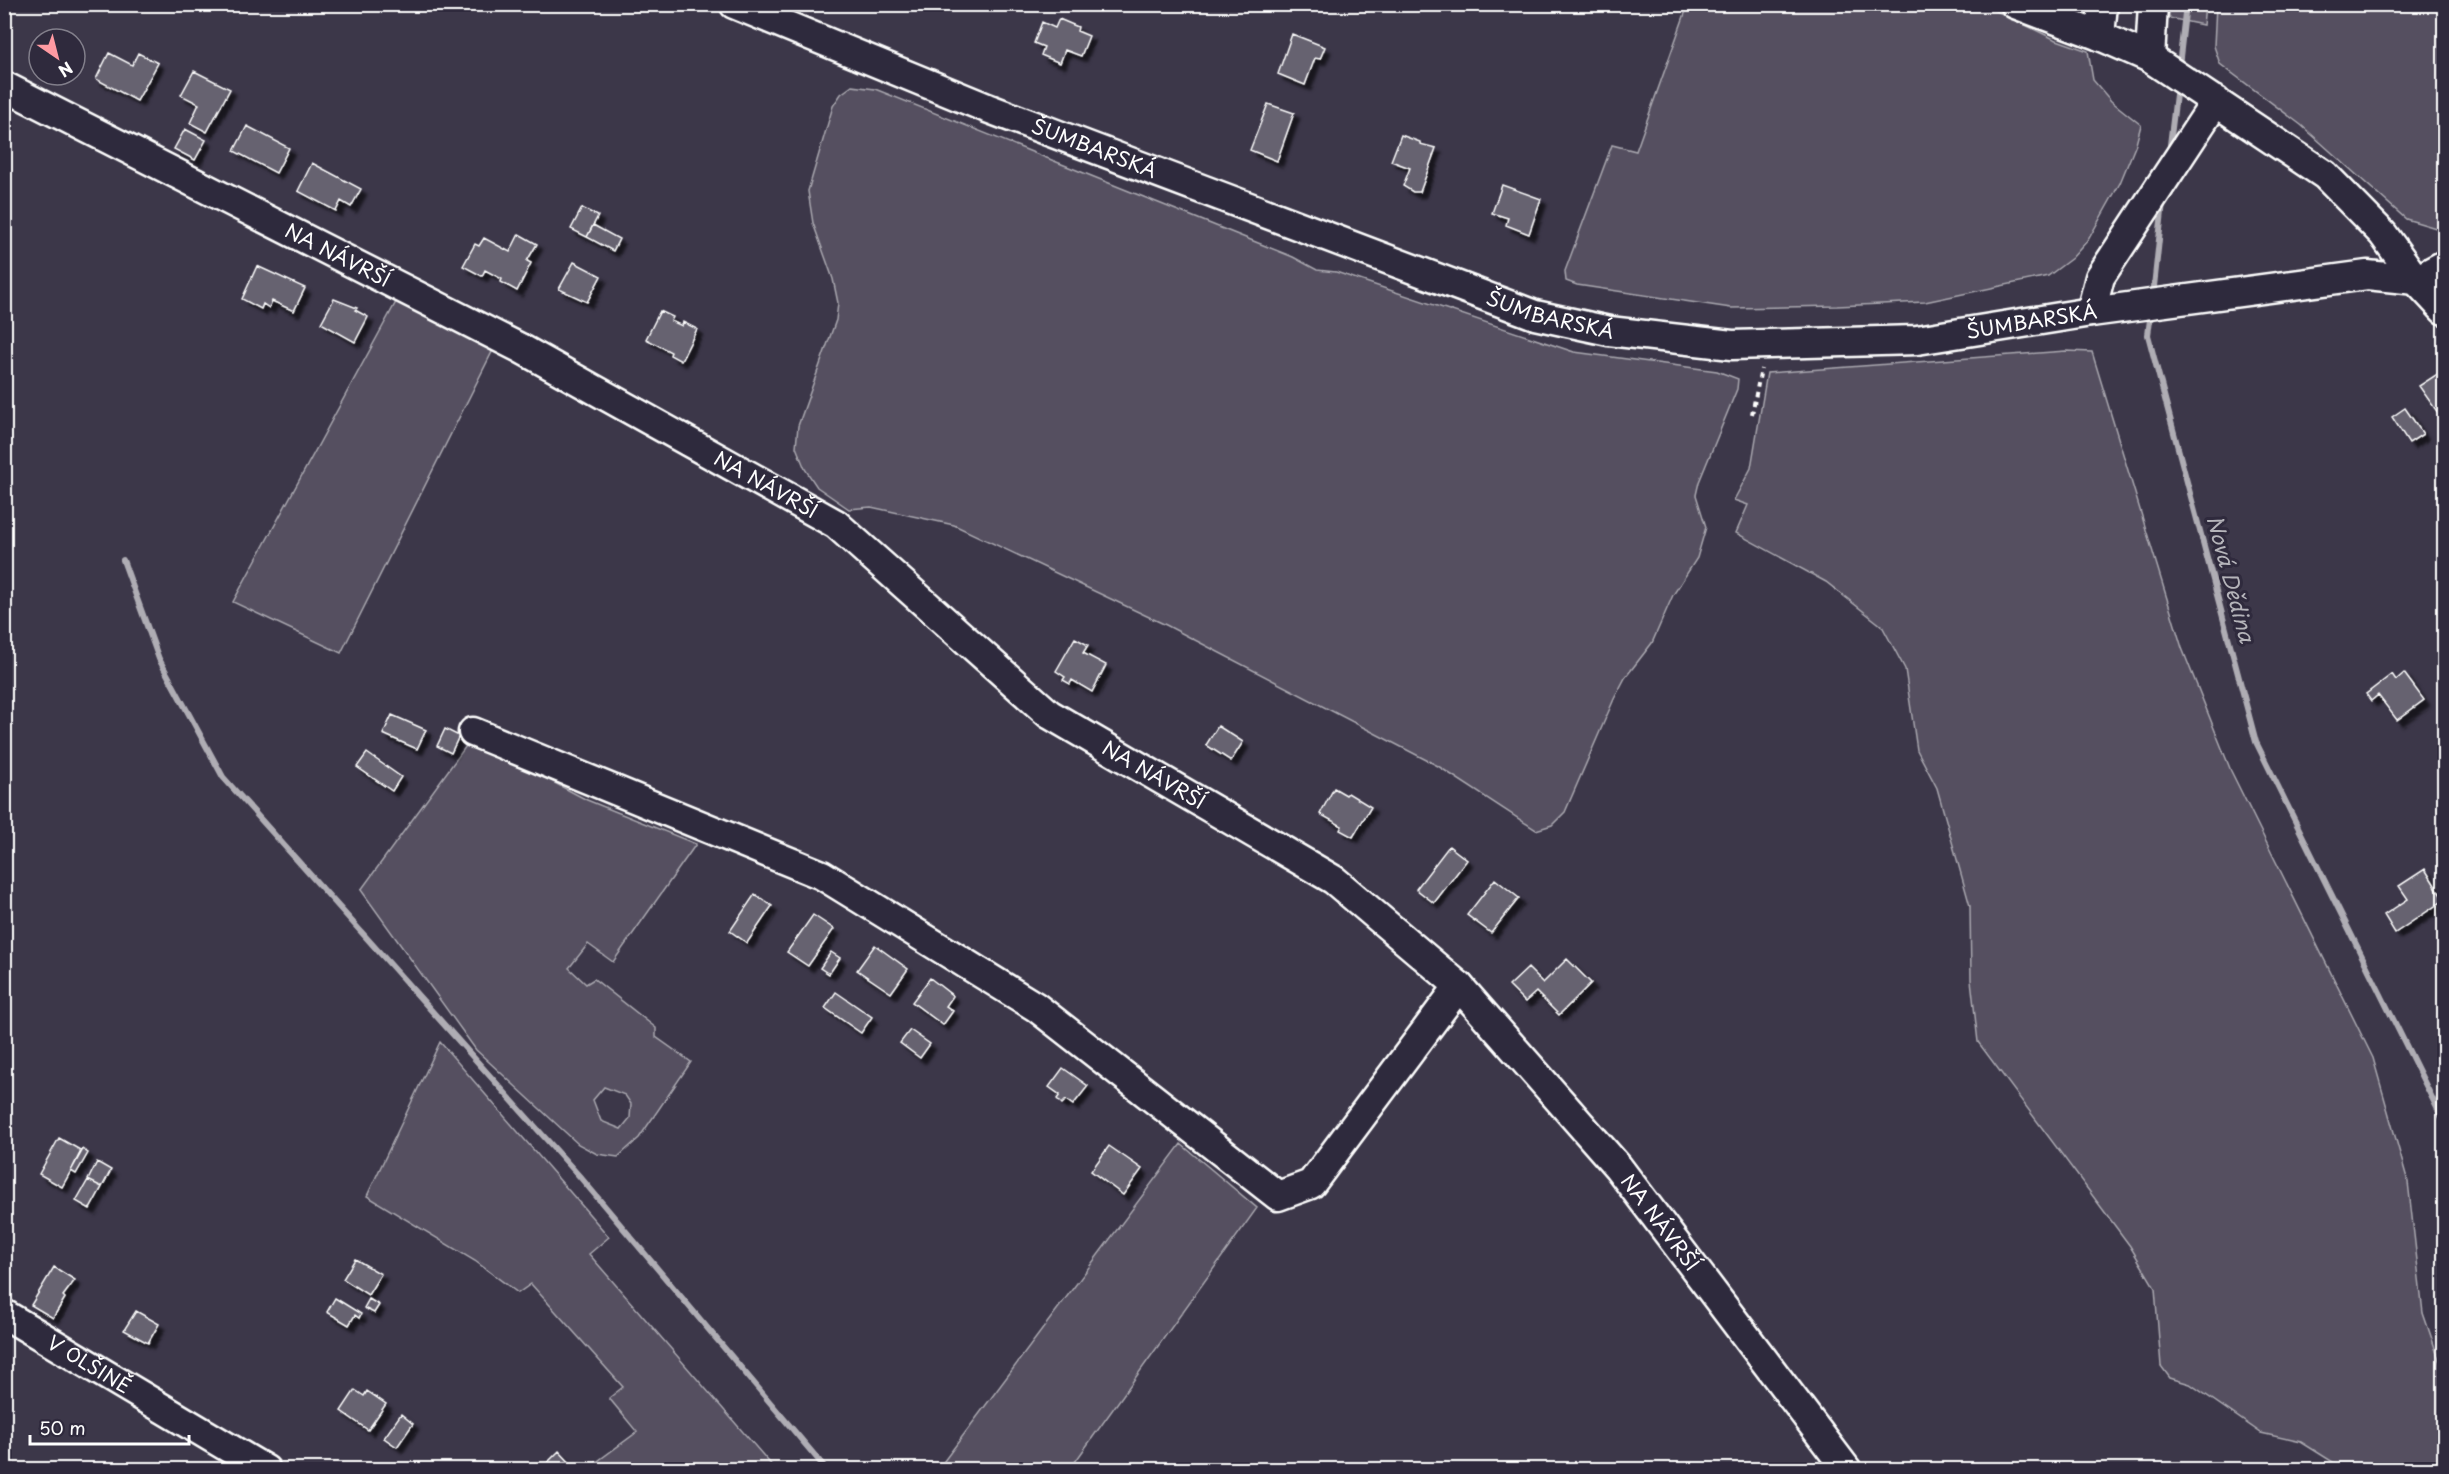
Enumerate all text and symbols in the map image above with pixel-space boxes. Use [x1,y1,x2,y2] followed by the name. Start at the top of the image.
[27,27,87,87] north arrow
[54,57,78,84] text: N
[1027,110,1162,185] street label: ŠUMBARSKÁ
[280,215,397,294] street label: NA NÁVRŠÍ
[1482,282,1617,346] street label: ŠUMBARSKÁ
[1964,295,2099,346] street label: ŠUMBARSKÁ
[709,443,824,525] street label: NA NÁVRŠÍ
[2200,511,2265,647] water label: Nová Dědina
[1097,732,1212,816] street label: NA NÁVRŠÍ
[1614,1167,1708,1277] street label: NA NÁVRŠÍ
[42,1327,137,1400] street label: V OLŠINĚ
[30,1408,189,1446] scale bar
[39,1414,86,1441] text: 50 m

